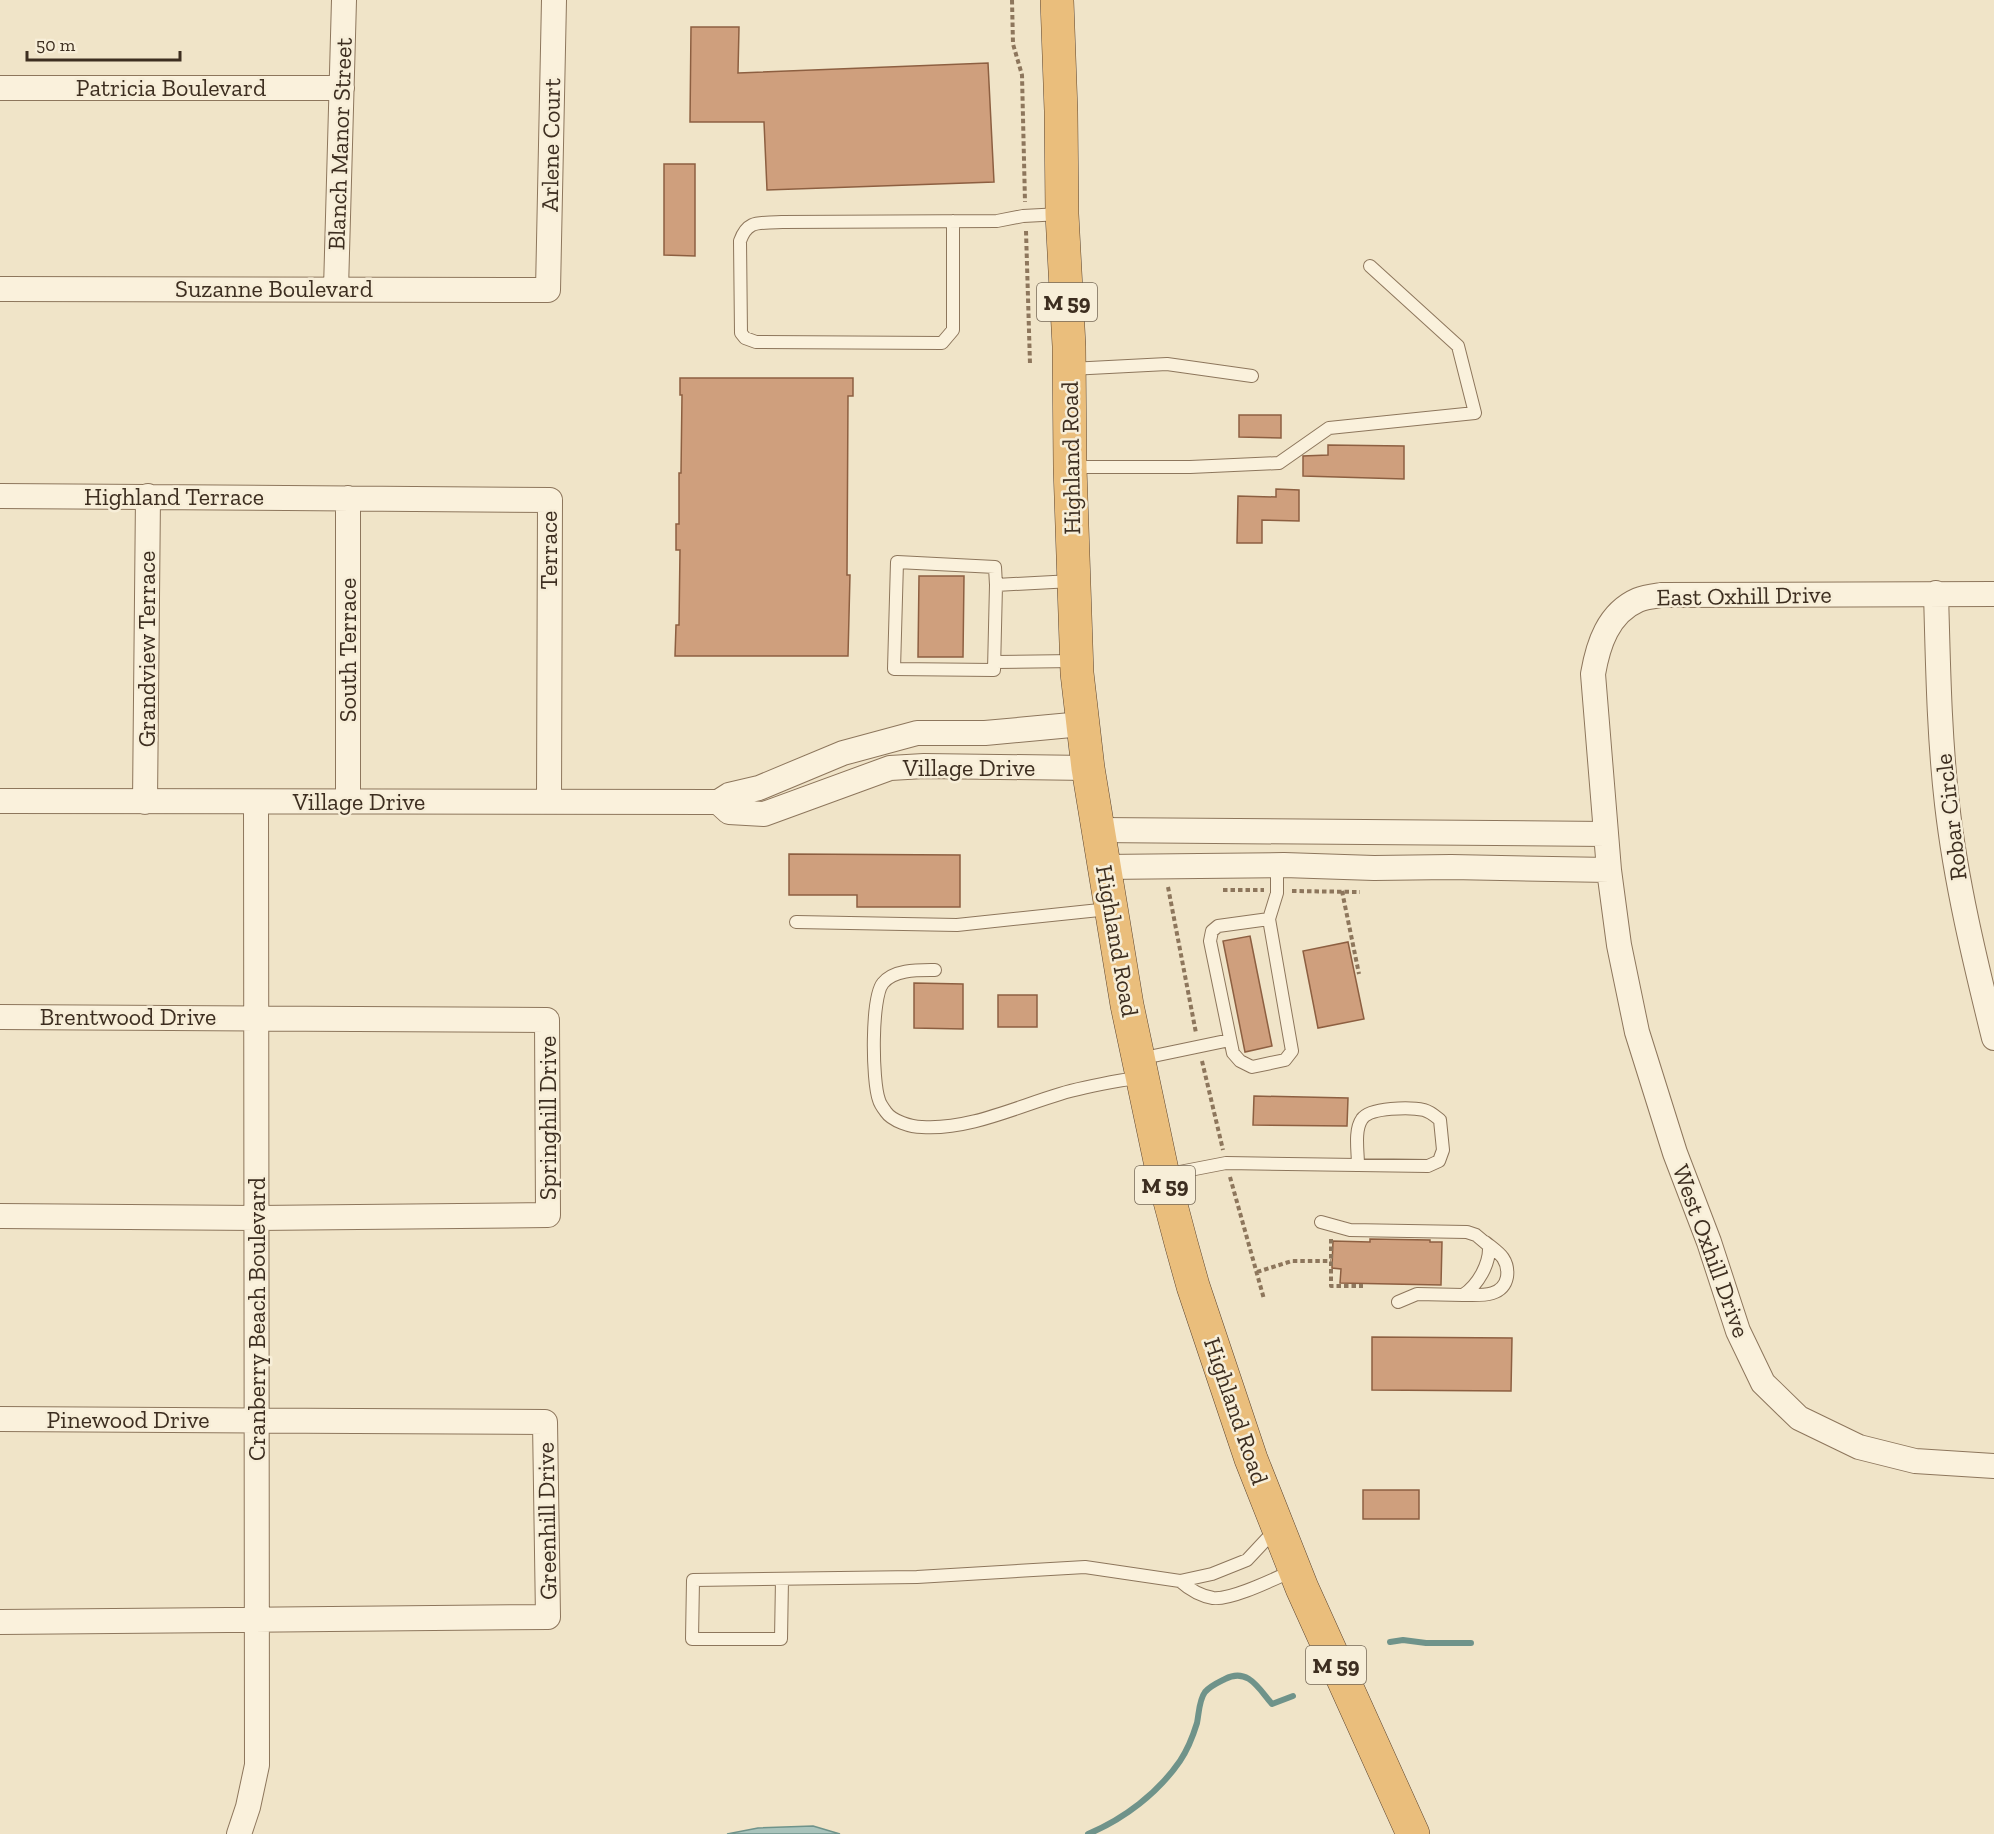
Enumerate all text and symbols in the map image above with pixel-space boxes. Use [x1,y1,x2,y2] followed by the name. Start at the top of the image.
[27,24,180,62] scale bar
[36,34,76,56] text: 50 m
[321,37,358,251] street label: Blanch Manor Street
[76,73,266,102] street label: Patricia Boulevard
[535,78,566,212] street label: Arlene Court
[175,274,373,303] street label: Suzanne Boulevard
[1037,283,1097,321] road number: M 59
[1055,381,1086,535] street label: Highland Road
[84,482,264,511] street label: Highland Terrace
[534,511,563,589] street label: Terrace
[132,551,161,747] street label: Grandview Terrace
[333,578,362,722] street label: South Terrace
[1656,579,1832,612] street label: East Oxhill Drive
[1928,752,1973,882] street label: Robar Circle
[902,753,1035,782] street label: Village Drive
[292,787,425,816] street label: Village Drive
[1090,863,1145,1019] street label: Highland Road
[40,1002,216,1031] street label: Brentwood Drive
[533,1036,562,1200] street label: Springhill Drive
[1667,1160,1756,1341] street label: West Oxhill Drive
[1135,1166,1195,1204] road number: M 59
[242,1177,271,1461] street label: Cranberry Beach Boulevard
[1198,1334,1275,1488] street label: Highland Road
[46,1405,210,1434] street label: Pinewood Drive
[531,1442,562,1600] street label: Greenhill Drive
[1306,1646,1366,1684] road number: M 59

